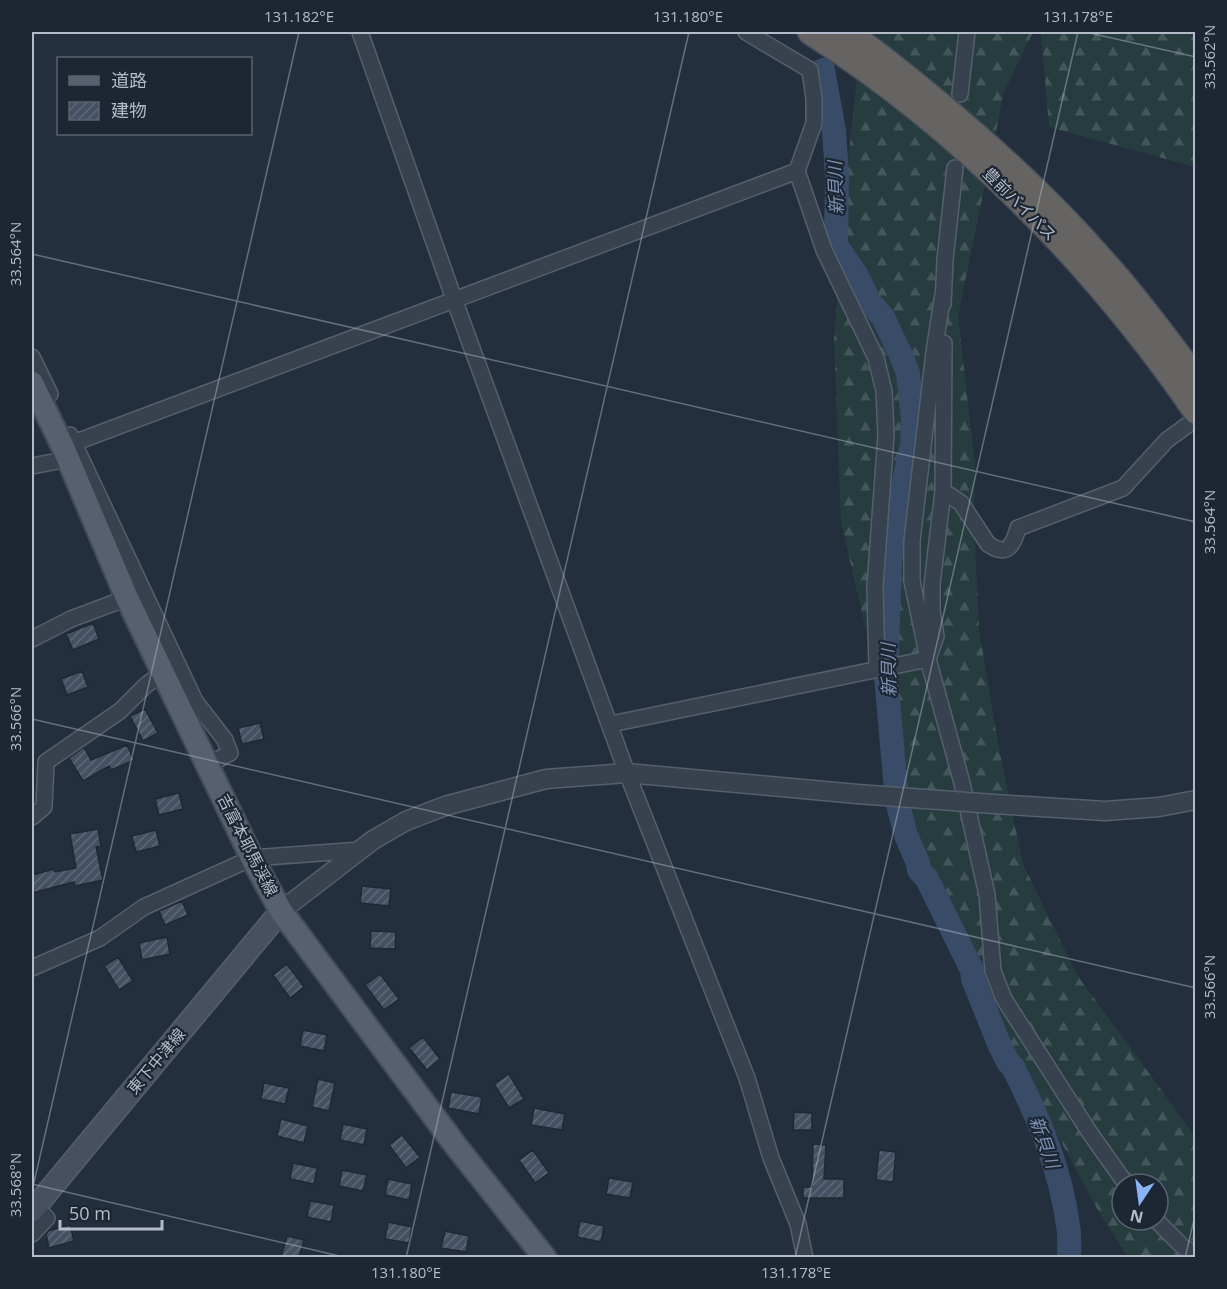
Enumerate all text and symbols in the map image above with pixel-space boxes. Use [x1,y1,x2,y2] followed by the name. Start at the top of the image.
[264,6,334,26] text: 131.182°E
[653,6,723,26] text: 131.180°E
[1043,6,1113,26] text: 131.178°E
[1199,25,1219,89] text: 33.562°N
[57,57,252,135] legend
[111,68,147,92] text: 道路
[111,98,147,122] text: 建物
[822,159,848,215] water label: 新貝川
[978,162,1062,246] street label: 豊前バイパス
[5,222,25,286] text: 33.564°N
[1199,490,1219,554] text: 33.564°N
[875,641,900,697] water label: 新貝川
[5,687,25,751] text: 33.566°N
[213,790,283,900] street label: 吉富本耶馬渓線
[1199,955,1219,1019] text: 33.566°N
[122,1023,190,1099] street label: 東下中津線
[1024,1113,1066,1173] water label: 新貝川
[5,1153,25,1217] text: 33.568°N
[1110,1172,1170,1232] north arrow
[60,1193,162,1231] scale bar
[69,1201,111,1225] text: 50 m
[1128,1204,1145,1229] text: N
[371,1262,441,1282] text: 131.180°E
[761,1262,831,1282] text: 131.178°E

